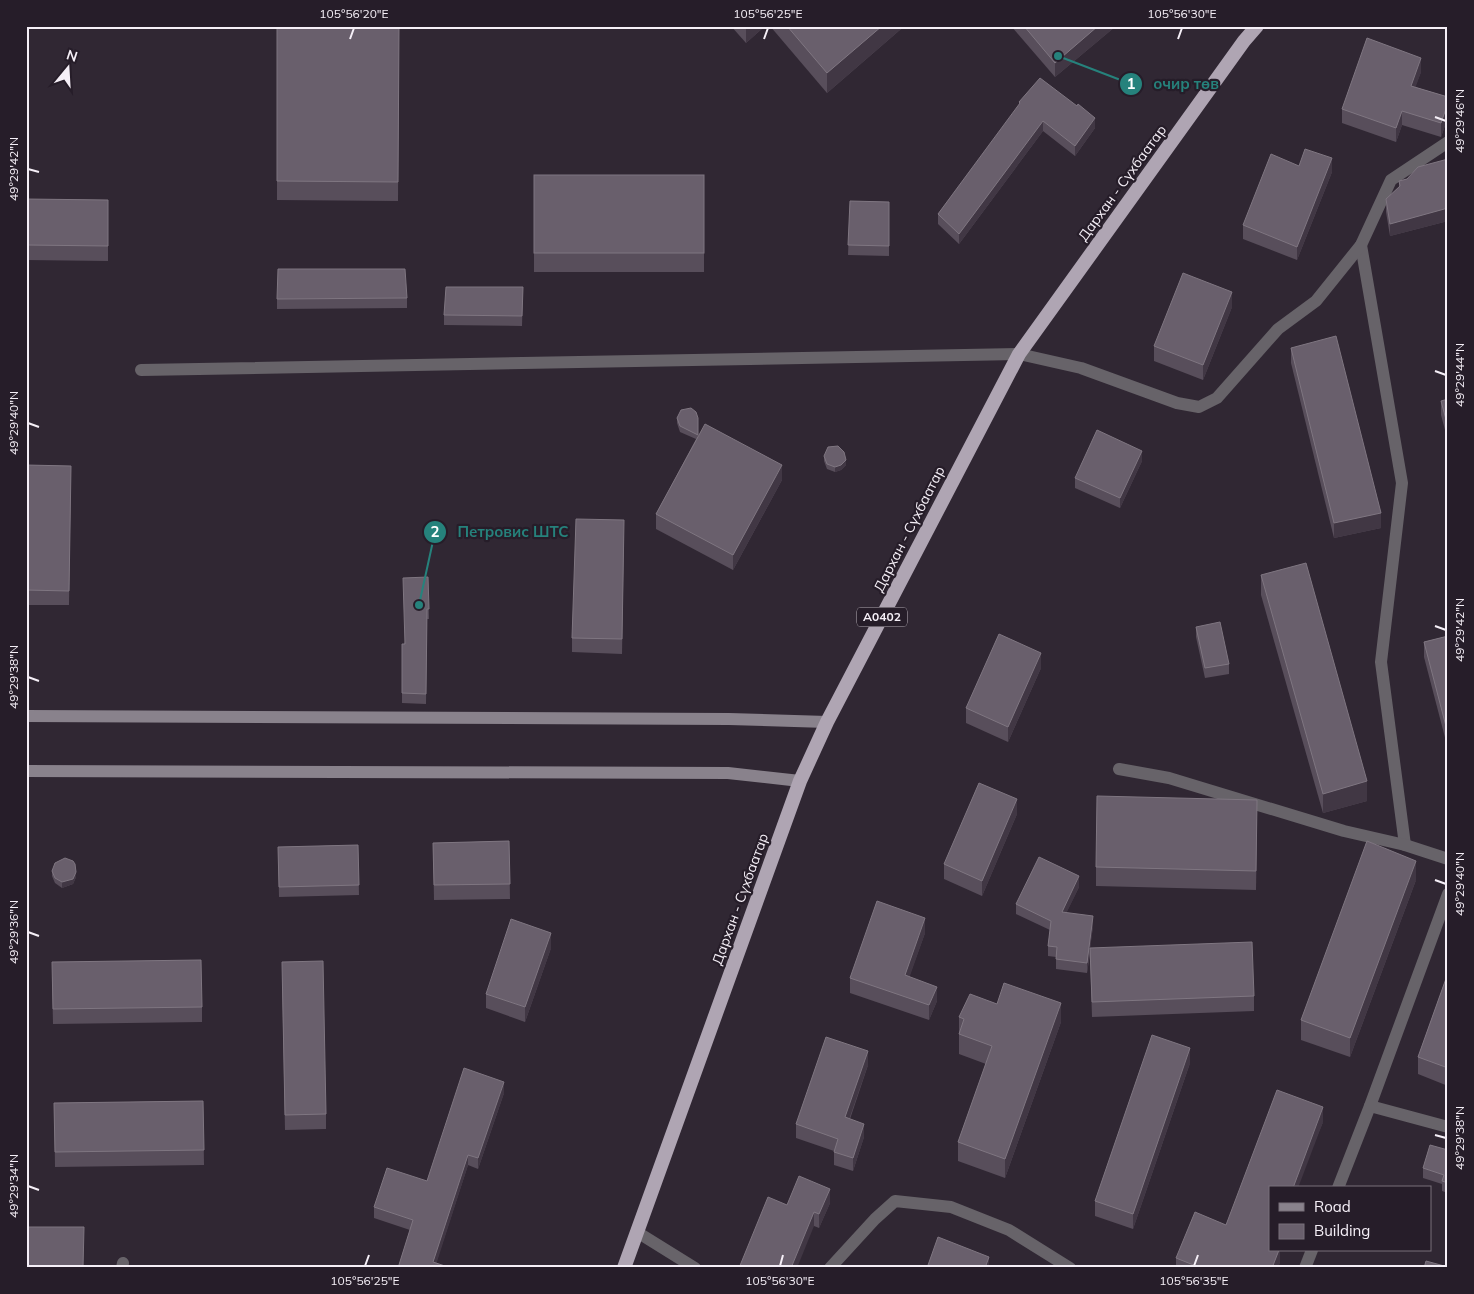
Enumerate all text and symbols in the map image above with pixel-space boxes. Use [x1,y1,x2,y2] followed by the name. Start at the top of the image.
[319,6,389,21] text: 105°56'20"E
[733,6,803,21] text: 105°56'25"E
[1147,6,1217,21] text: 105°56'30"E
[42,42,92,92] north arrow
[64,45,80,66] text: N
[1118,69,1229,99] callout: очир төв
[1126,74,1136,93] text: 1
[1153,74,1219,93] text: очир төв
[1452,89,1467,153] text: 49°29'46"N
[1074,121,1170,245] street label: Дархан - Сүхбаатар
[6,137,21,201] text: 49°29'42"N
[1452,343,1467,407] text: 49°29'44"N
[6,391,21,455] text: 49°29'40"N
[869,463,949,595] street label: Дархан - Сүхбаатар
[423,517,579,547] callout: Петровис ШТС
[430,522,440,541] text: 2
[457,522,569,541] text: Петровис ШТС
[1452,598,1467,662] text: 49°29'42"N
[857,608,907,626] road number: A0402
[6,645,21,709] text: 49°29'38"N
[708,831,772,967] street label: Дархан - Сүхбаатар
[1452,852,1467,916] text: 49°29'40"N
[6,900,21,964] text: 49°29'36"N
[1452,1106,1467,1170] text: 49°29'38"N
[6,1154,21,1218] text: 49°29'34"N
[1269,1186,1432,1252] legend
[1314,1197,1351,1216] text: Road
[1314,1221,1370,1240] text: Building
[330,1273,400,1288] text: 105°56'25"E
[745,1273,815,1288] text: 105°56'30"E
[1159,1273,1229,1288] text: 105°56'35"E

